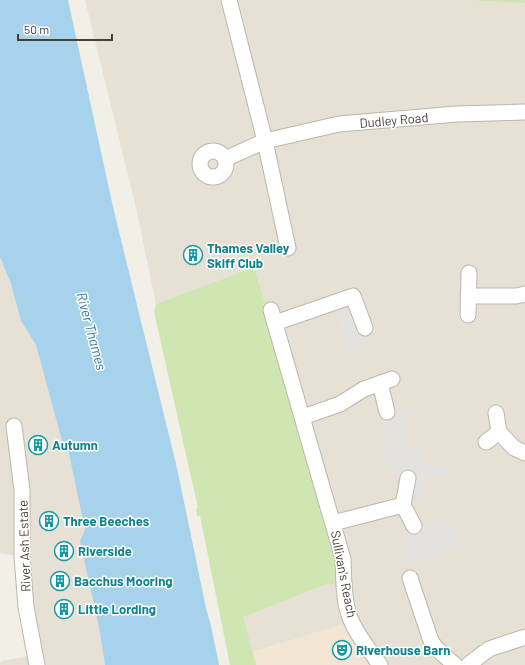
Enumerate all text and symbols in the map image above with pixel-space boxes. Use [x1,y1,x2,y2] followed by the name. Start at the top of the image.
[18,16,112,42] scale bar
[24,22,49,36] text: 50 m
[359,109,429,131] street label: Dudley Road
[207,240,290,271] place label: Thames Valley Skiff Club
[182,244,204,266] building icon: Thames Valley Skiff Club
[73,290,111,372] water label: River Thames
[27,434,49,456] building icon: Autumn
[52,437,98,453] place label: Autumn
[14,500,34,592] street label: River Ash Estate
[38,510,60,532] building icon: Three Beeches
[63,513,150,529] place label: Three Beeches
[328,529,360,619] street label: Sullivan's Reach
[53,540,75,562] building icon: Riverside
[78,543,132,559] place label: Riverside
[49,570,71,592] building icon: Bacchus Mooring
[74,573,173,589] place label: Bacchus Mooring
[53,598,75,620] building icon: Little Lording
[78,601,156,617] place label: Little Lording
[331,639,353,661] theatre icon: Riverhouse Barn
[356,642,450,658] place label: Riverhouse Barn

